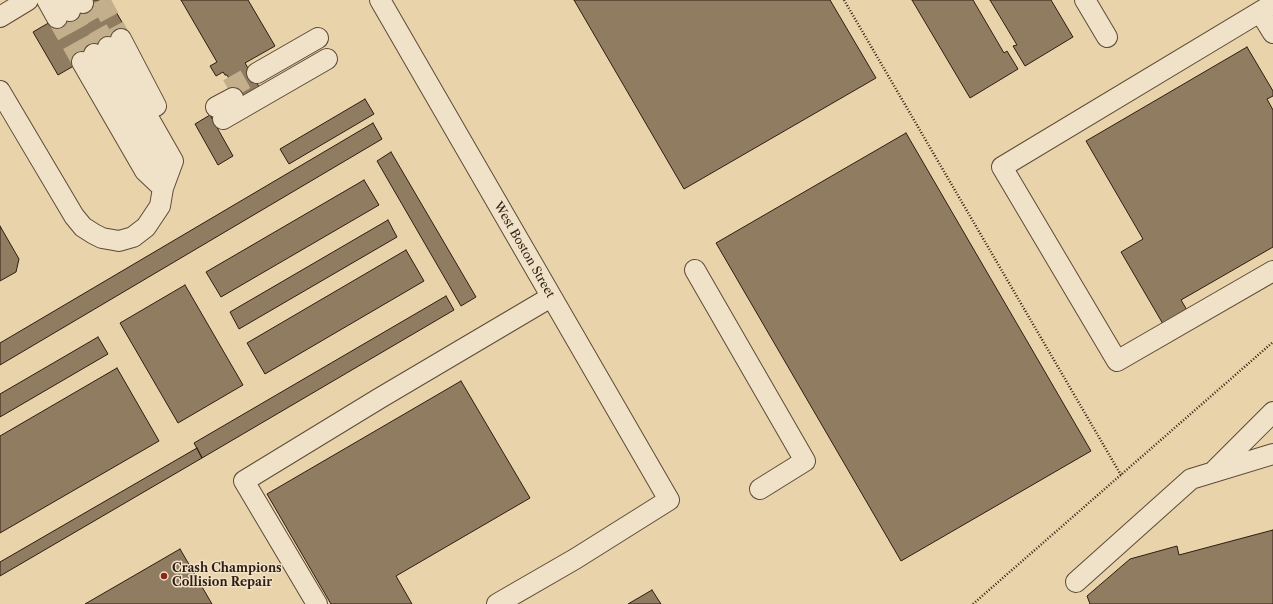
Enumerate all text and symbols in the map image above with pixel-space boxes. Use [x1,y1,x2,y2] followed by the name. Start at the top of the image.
[491,199,557,301] street label: West Boston Street
[172,562,282,590] place label: Crash Champions Collision Repair
[159,571,169,581] marker: Crash Champions Collision Repair

